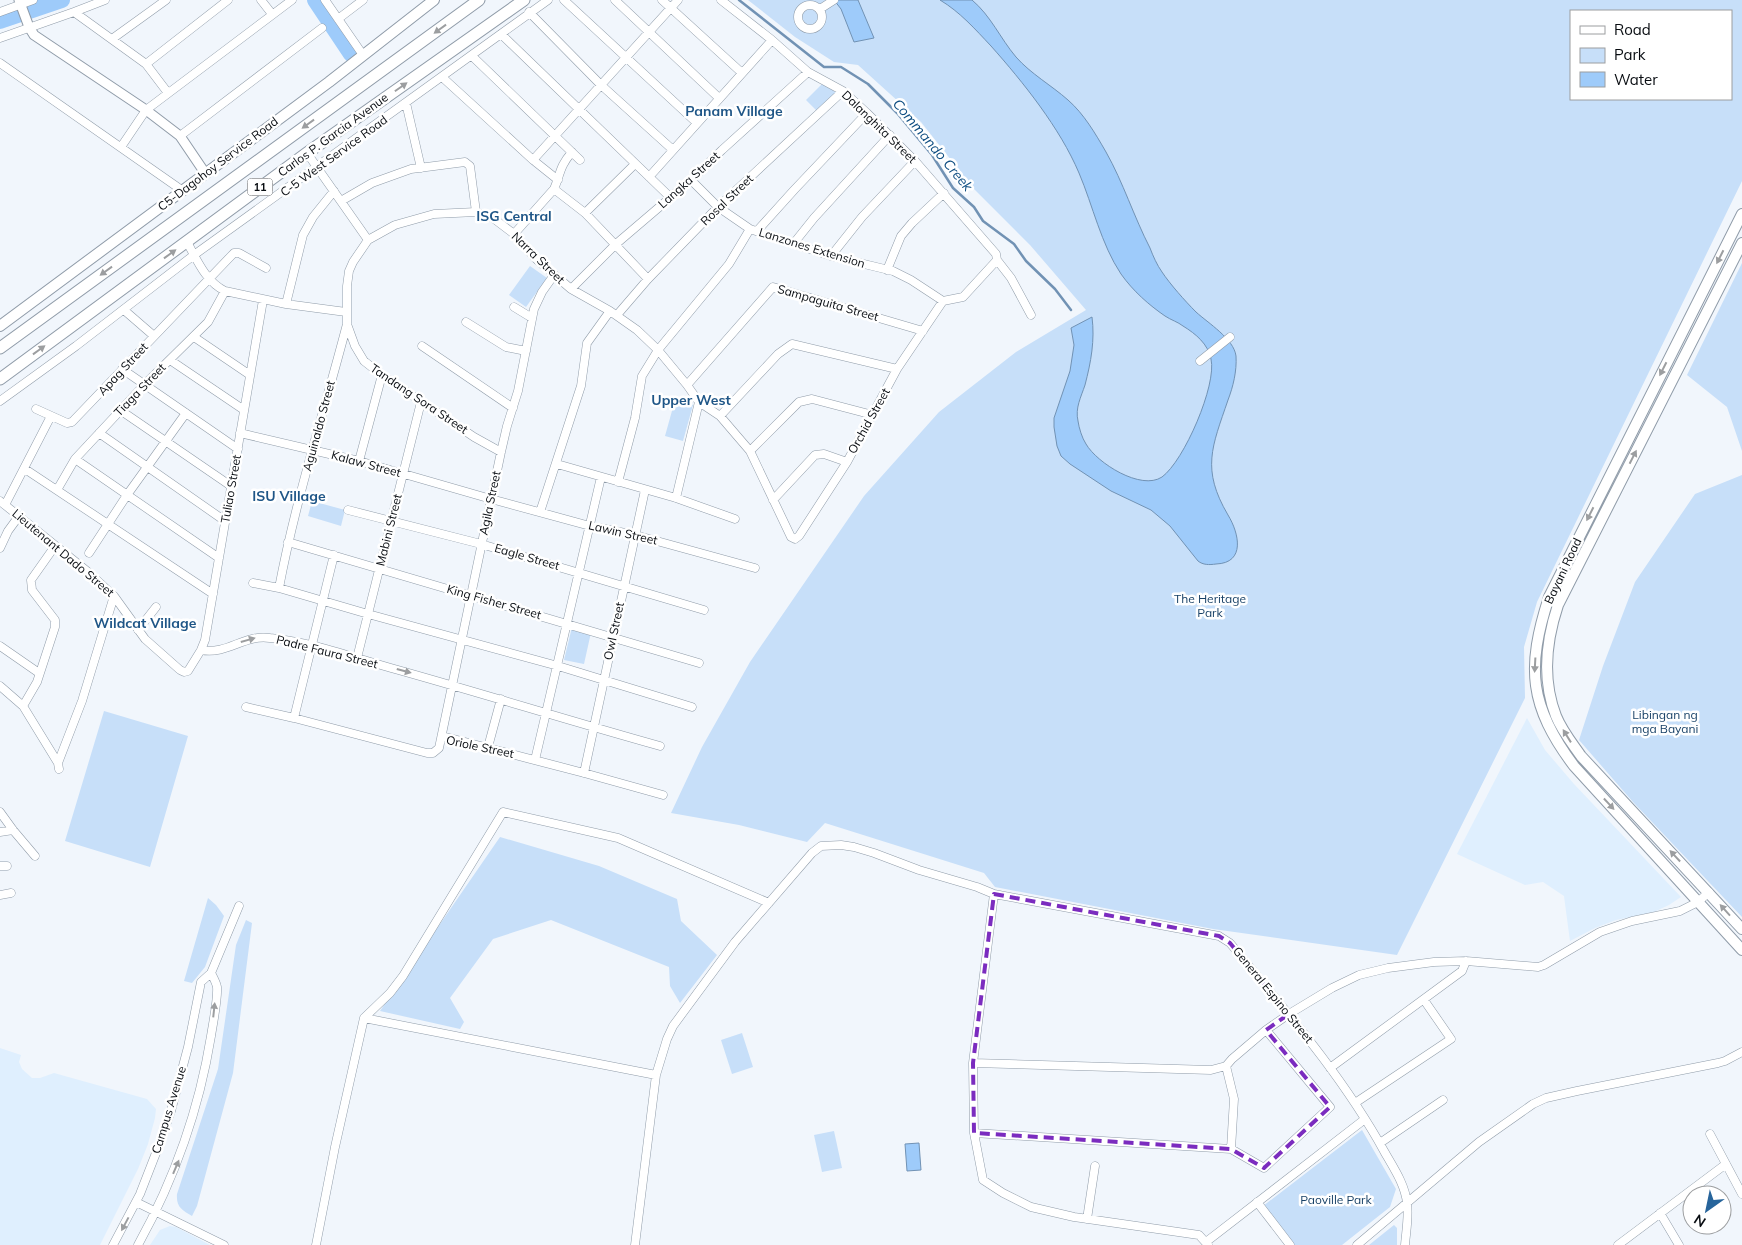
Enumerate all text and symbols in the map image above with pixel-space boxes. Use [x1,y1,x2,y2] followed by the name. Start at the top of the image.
[1570,10,1732,100] legend
[1614,20,1651,39] text: Road
[433,24,447,34] one-way arrow
[1614,45,1646,64] text: Park
[1614,70,1658,89] text: Water
[394,81,407,92] one-way arrow
[839,87,920,166] street label: Dalanghita Street
[275,90,391,180] street label: Carlos P. Garcia Avenue
[889,95,977,196] water label: Commando Creek
[685,102,783,120] district label: Panam Village
[277,112,390,199] street label: C-5 West Service Road
[155,113,281,214] street label: C5-Dagohoy Service Road
[301,119,315,129] one-way arrow
[655,148,723,211] street label: Langka Street
[697,171,756,228] street label: Rosal Street
[248,178,272,196] road number: 11
[476,207,552,225] district label: ISG Central
[757,224,867,271] street label: Lanzones Extension
[509,229,568,287] street label: Narra Street
[163,249,177,259] one-way arrow
[1716,250,1724,264] one-way arrow
[99,266,113,276] one-way arrow
[776,281,880,324] street label: Sampaguita Street
[94,339,151,398] street label: Apag Street
[32,345,46,355] one-way arrow
[111,360,169,419] street label: Tiaga Street
[368,360,471,437] street label: Tandang Sora Street
[1659,362,1667,376] one-way arrow
[299,379,338,473] street label: Aguinaldo Street
[844,385,893,456] street label: Orchid Street
[651,391,731,409] district label: Upper West
[330,447,403,480] street label: Kalaw Street
[1629,449,1637,464] one-way arrow
[217,453,244,524] street label: Tuliao Street
[475,469,504,536] street label: Agila Street
[252,487,326,505] district label: ISU Village
[372,492,405,567] street label: Mabini Street
[9,506,117,600] street label: Lieutenant Dado Street
[1586,507,1594,521] one-way arrow
[587,517,659,548] street label: Lawin Street
[1541,535,1584,606] street label: Bayani Road
[493,540,561,573] street label: Eagle Street
[445,581,543,622] street label: King Fisher Street
[1174,591,1246,620] park label: The Heritage Park
[600,601,627,661] street label: Owl Street
[94,614,197,632] district label: Wildcat Village
[275,632,380,671] street label: Padre Faura Street
[240,636,255,644] one-way arrow
[1531,657,1539,673] one-way arrow
[396,667,411,675] one-way arrow
[1632,707,1699,736] park label: Libingan ng mga Bayani
[1562,729,1572,742] one-way arrow
[445,732,515,761] street label: Oriole Street
[1603,798,1614,811] one-way arrow
[1669,851,1681,863] one-way arrow
[1719,905,1731,917] one-way arrow
[1230,944,1317,1046] street label: General Espino Street
[210,1002,218,1018] one-way arrow
[148,1064,189,1155] street label: Campus Avenue
[172,1160,180,1175] one-way arrow
[1682,1185,1732,1235] north arrow
[1300,1192,1372,1207] park label: Paoville Park
[1691,1210,1709,1231] text: N
[121,1217,129,1231] one-way arrow

